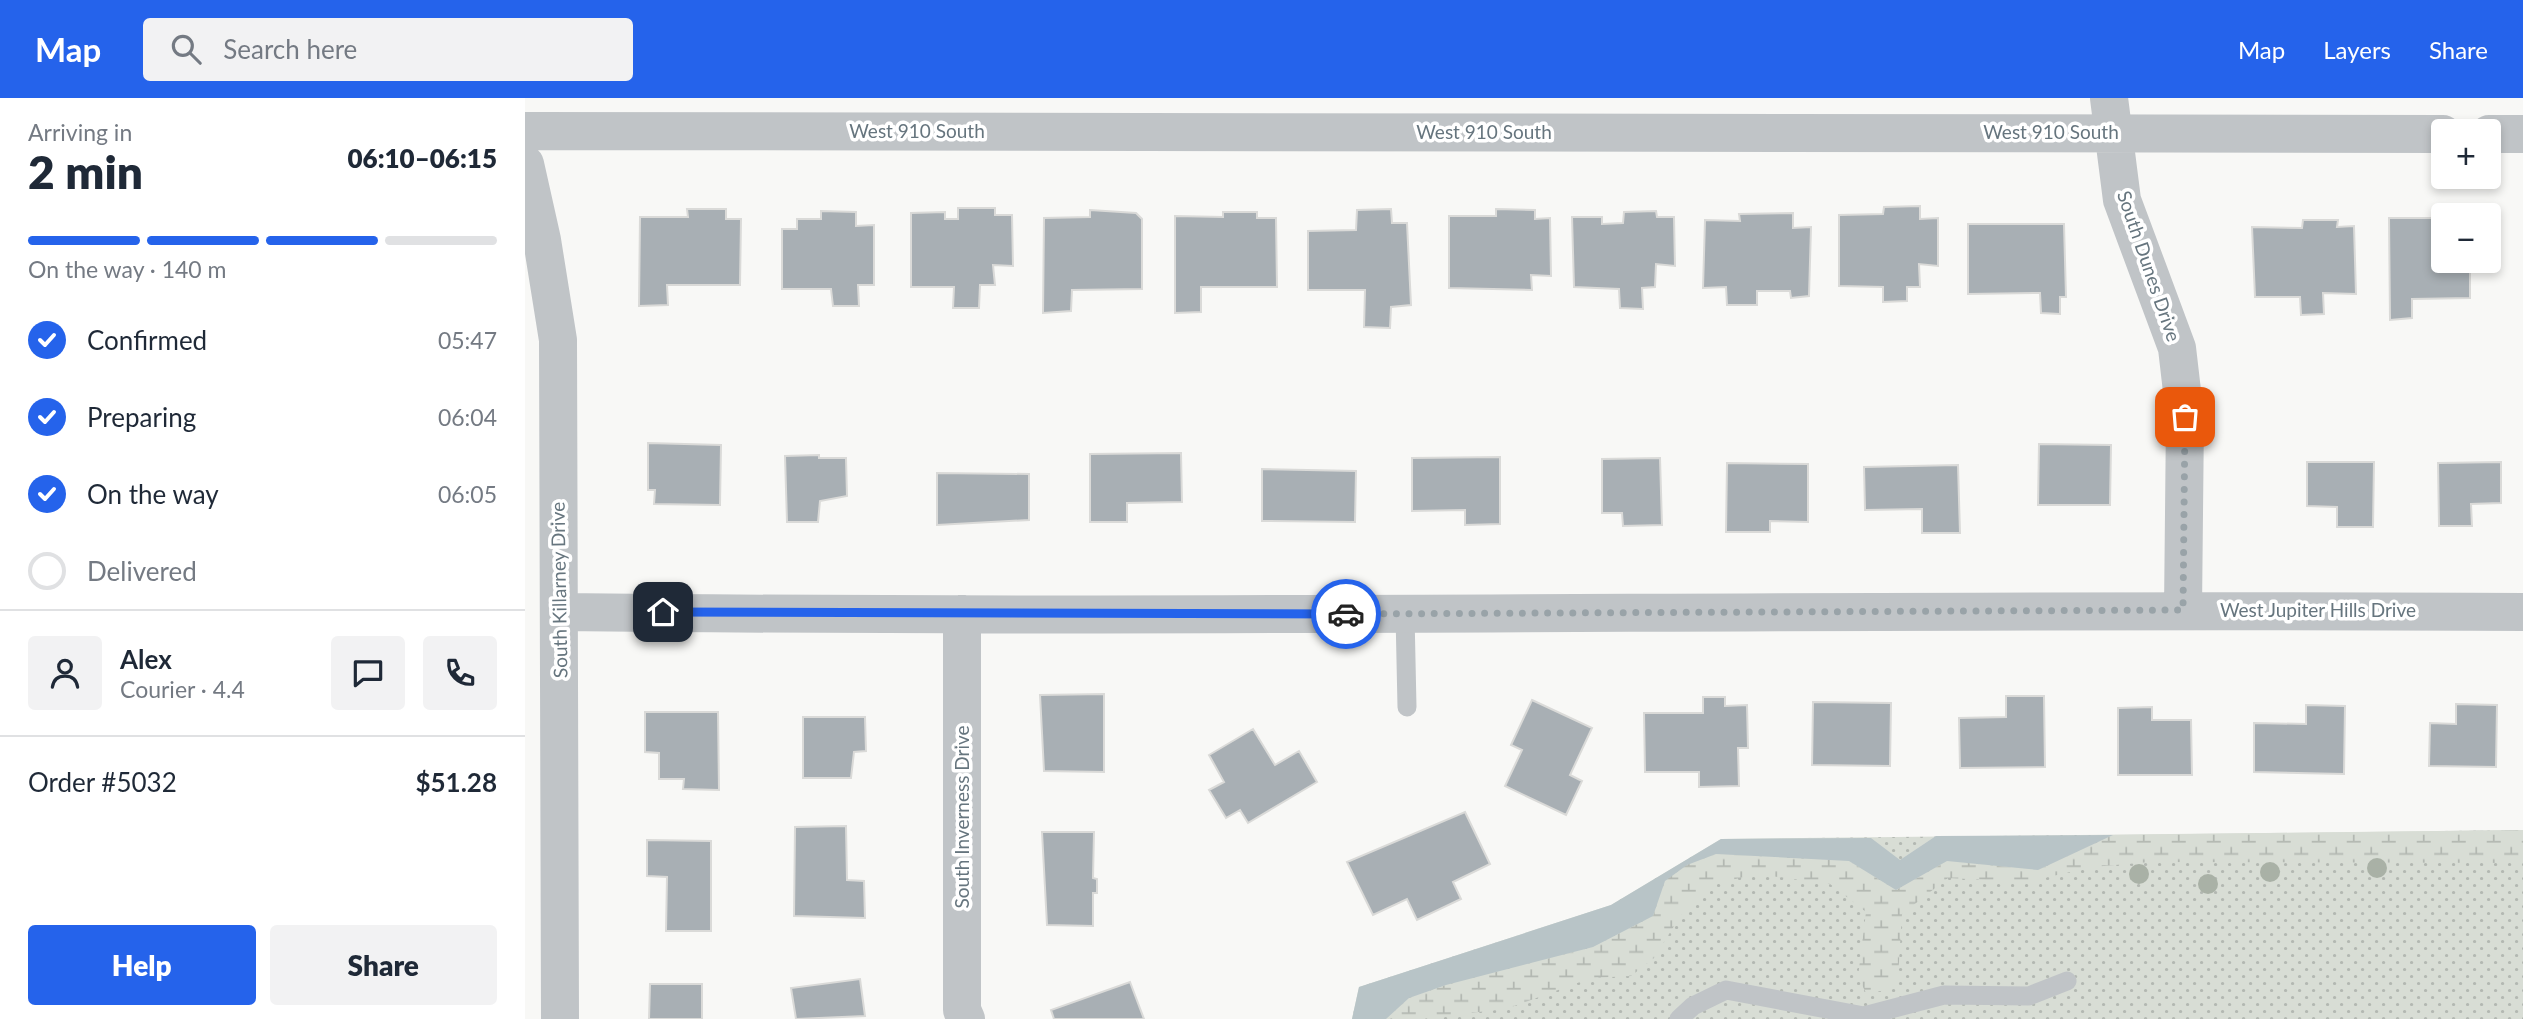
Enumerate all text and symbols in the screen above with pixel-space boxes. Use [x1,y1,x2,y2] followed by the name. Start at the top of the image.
[143,18,633,81] search box
[35,29,101,69] text: Map
[167,30,205,68] icon: search
[223,33,357,65] text: Search here
[2238,35,2285,64] text: Map
[2323,35,2391,64] text: Layers
[2429,35,2488,64] text: Share
[28,118,132,146] text: Arriving in
[849,119,985,142] street label: West 910 South
[2431,119,2501,273] map controls
[2431,119,2501,189] button: +
[1416,120,1552,143] street label: West 910 South
[1983,120,2119,143] street label: West 910 South
[347,142,497,174] text: 06:10–06:15
[28,144,143,199] text: 2 min
[2113,187,2186,344] street label: South Dunes Drive
[2431,203,2501,273] button: −
[28,255,227,283] text: On the way · 140 m
[28,321,66,359] icon: check
[87,324,207,356] text: Confirmed
[438,326,497,354] text: 05:47
[2155,387,2215,447] pin
[28,398,66,436] icon: check
[2166,398,2204,436] icon: bag
[87,401,196,433] text: Preparing
[438,403,497,431] text: 06:04
[28,475,66,513] icon: check
[87,478,219,510] text: On the way
[438,480,497,508] text: 06:05
[545,502,572,678] street label: South Killarney Drive
[87,555,197,587] text: Delivered
[1311,579,1381,649] courier
[633,582,693,642] pin
[644,593,682,631] icon: home
[1327,595,1365,633] icon: car
[2220,598,2416,621] street label: West Jupiter Hills Drive
[28,636,102,710] button: person
[331,636,405,710] button: chat
[423,636,497,710] button: phone
[120,643,172,675] text: Alex
[120,675,245,703] text: Courier · 4.4
[950,725,973,909] street label: South Inverness Drive
[28,766,177,798] text: Order #5032
[415,766,497,798] text: $51.28
[28,925,256,1005] button: Help
[270,925,497,1005] button: Share

